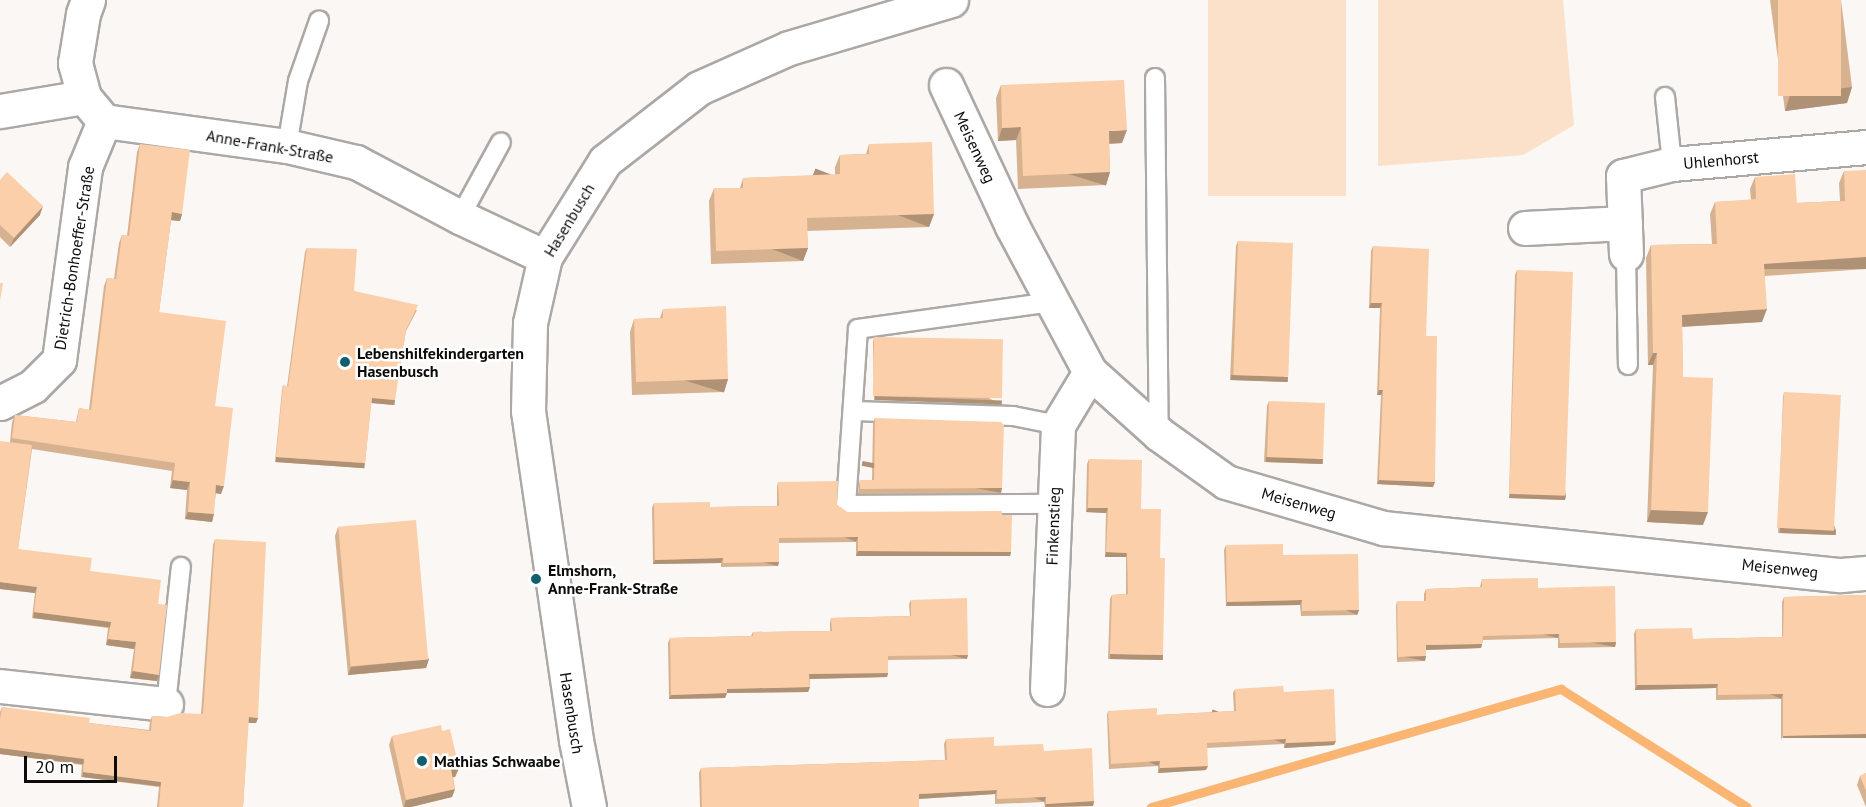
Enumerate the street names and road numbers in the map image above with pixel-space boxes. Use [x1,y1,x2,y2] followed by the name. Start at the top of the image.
[950,108,1000,186] street label: Meisenweg
[205,125,335,167] street label: Anne-Frank-Straße
[1682,147,1760,173] street label: Uhlenhorst
[50,165,98,351] street label: Dietrich-Bonhoeffer-Straße
[540,180,598,260] street label: Hasenbusch
[1259,483,1339,523] street label: Meisenweg
[1042,486,1064,566] street label: Finkenstieg
[1741,554,1819,582] street label: Meisenweg
[556,671,588,755] street label: Hasenbusch

